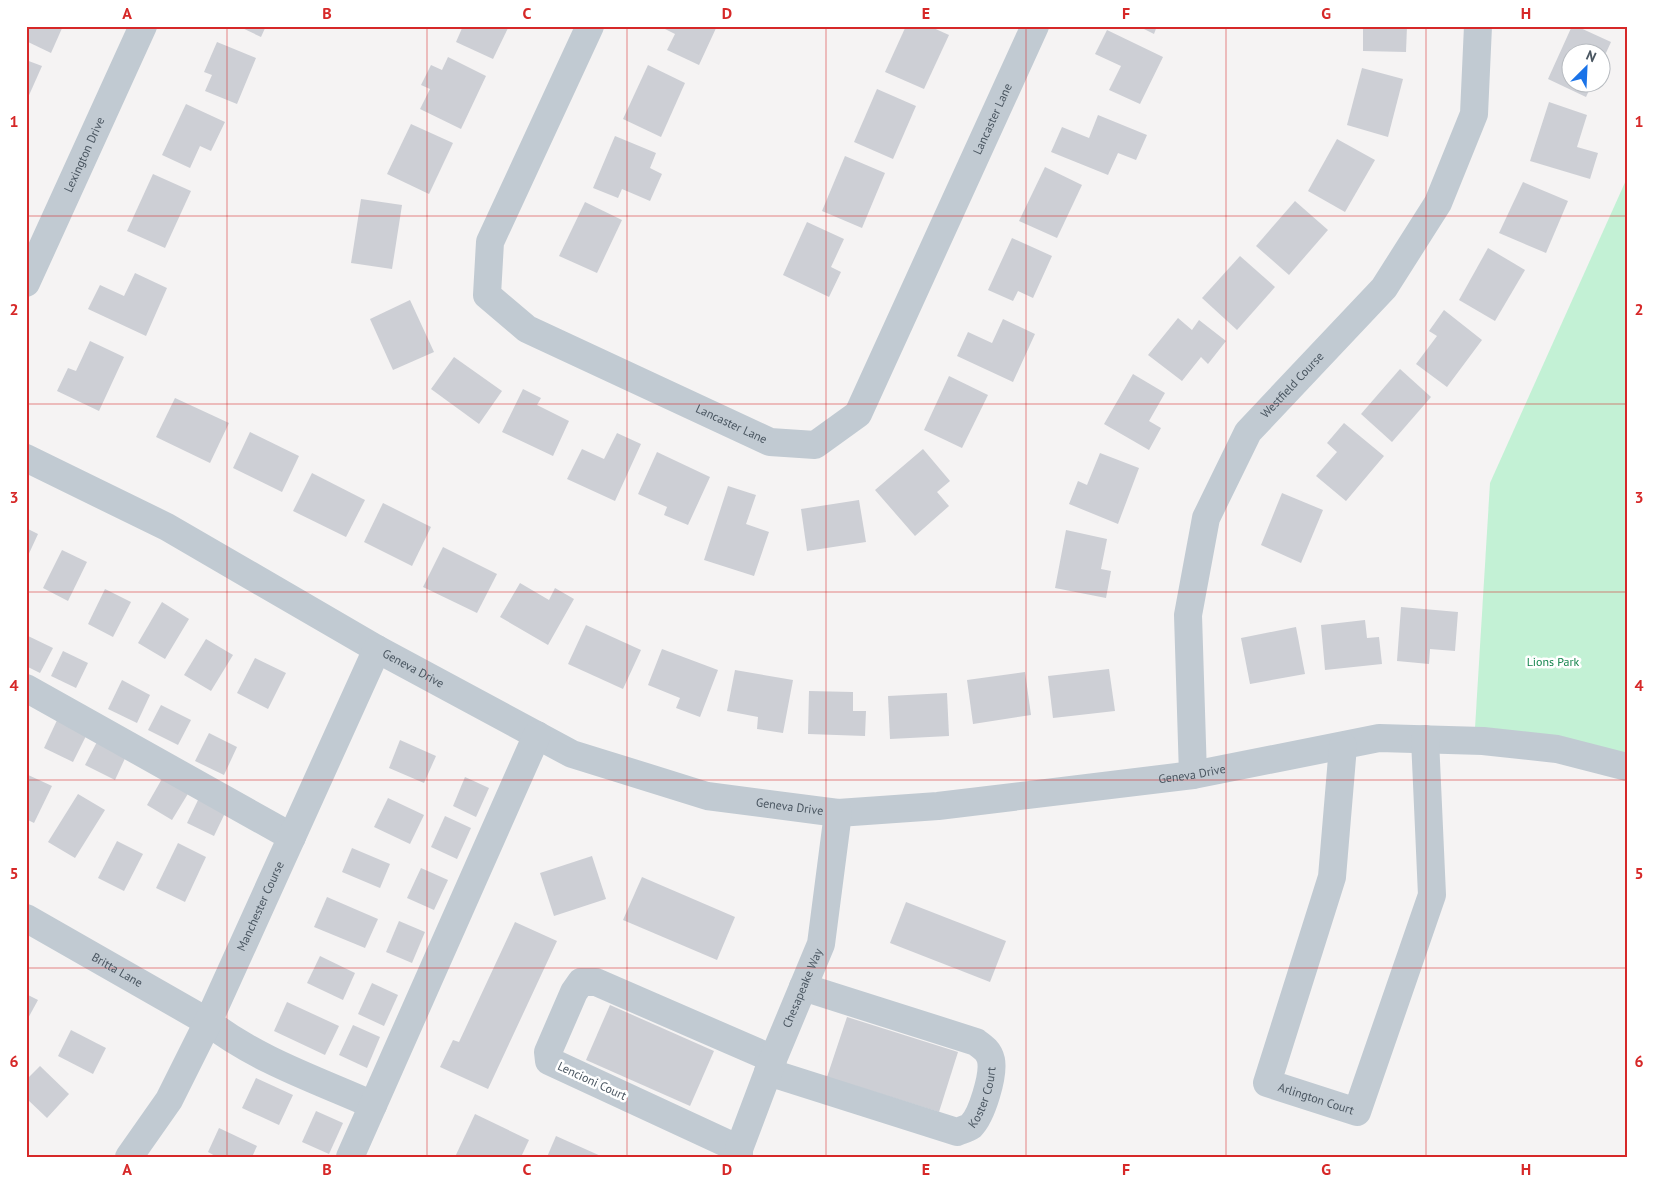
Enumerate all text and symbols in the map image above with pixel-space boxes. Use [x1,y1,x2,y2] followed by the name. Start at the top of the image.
[122,3,132,23] text: A
[322,3,332,23] text: B
[523,3,532,23] text: C
[722,3,732,23] text: D
[922,3,930,23] text: E
[1122,3,1130,23] text: F
[1321,3,1331,23] text: G
[1521,3,1531,23] text: H
[1560,42,1610,92] north arrow
[1583,46,1599,66] text: N
[969,81,1015,157] street label: Lancaster Lane
[9,111,19,131] text: 1
[1634,111,1644,131] text: 1
[60,115,108,194] street label: Lexington Drive
[9,299,19,319] text: 2
[1634,299,1644,319] text: 2
[1257,349,1327,421] street label: Westfield Course
[694,401,770,447] street label: Lancaster Lane
[9,487,19,507] text: 3
[1634,487,1644,507] text: 3
[380,645,447,691] street label: Geneva Drive
[1527,654,1580,669] park label: Lions Park
[9,675,19,695] text: 4
[1634,675,1644,695] text: 4
[1157,761,1227,786] street label: Geneva Drive
[755,794,824,818] street label: Geneva Drive
[233,859,287,953] street label: Manchester Course
[9,863,19,883] text: 5
[1634,863,1644,883] text: 5
[779,946,826,1030] street label: Chesapeake Way
[89,949,146,990] street label: Britta Lane
[9,1051,19,1071] text: 6
[1634,1051,1644,1071] text: 6
[555,1058,629,1103] street label: Lencioni Court
[965,1066,998,1131] street label: Koster Court
[1276,1079,1356,1118] street label: Arlington Court
[122,1159,132,1179] text: A
[322,1159,332,1179] text: B
[523,1159,532,1179] text: C
[722,1159,732,1179] text: D
[922,1159,930,1179] text: E
[1122,1159,1130,1179] text: F
[1321,1159,1331,1179] text: G
[1521,1159,1531,1179] text: H

